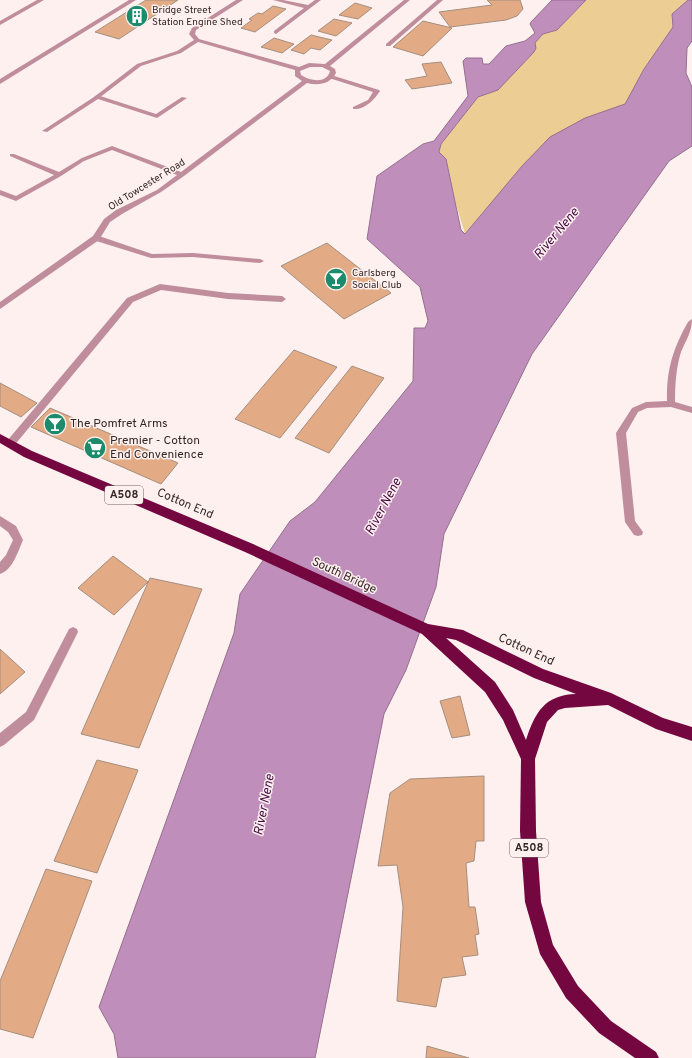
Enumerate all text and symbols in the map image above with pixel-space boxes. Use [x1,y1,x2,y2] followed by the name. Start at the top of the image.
[124,3,150,29] building icon: Bridge Street Station Engine Shed
[152,4,243,29] place label: Bridge Street Station Engine Shed
[106,156,188,214] street label: Old Towcester Road
[531,205,583,263] water label: River Nene
[323,266,349,292] bar icon: Carlsberg Social Club
[352,267,402,292] place label: Carlsberg Social Club
[42,411,68,437] bar icon: The Pomfret Arms
[70,416,168,432] place label: The Pomfret Arms
[110,433,203,463] place label: Premier - Cotton End Convenience
[82,435,108,461] supermarket icon: Premier - Cotton End Convenience
[362,476,406,538] water label: River Nene
[154,485,216,523] street label: Cotton End
[105,486,143,504] road number: A508
[309,554,379,598] street label: South Bridge
[495,630,557,670] street label: Cotton End
[251,773,279,837] water label: River Nene
[510,839,548,857] road number: A508

